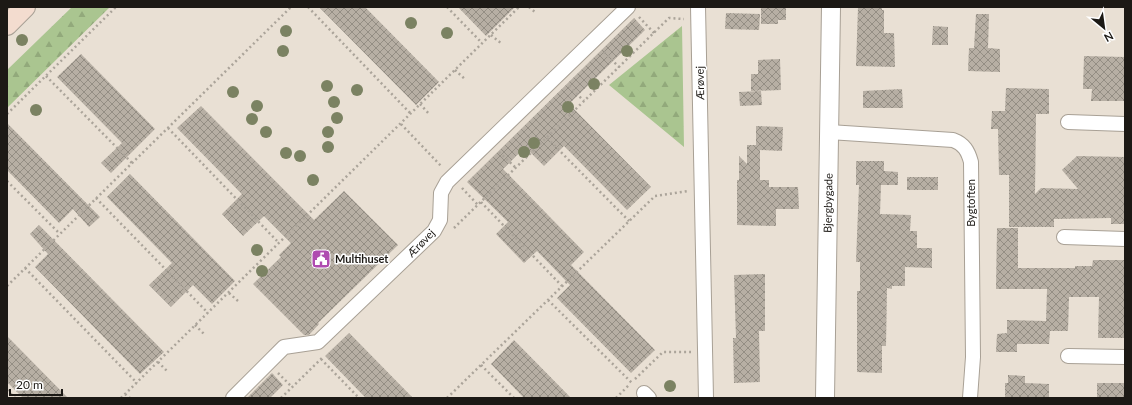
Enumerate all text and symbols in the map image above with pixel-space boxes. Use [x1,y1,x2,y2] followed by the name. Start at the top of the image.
[1084,8,1124,48] north arrow
[1102,29,1116,45] text: N
[693,66,706,101] street label: Ærøvej
[820,173,835,233] street label: Bjergbygade
[964,179,977,227] street label: Bygtoften
[403,226,437,260] street label: Ærøvej
[310,248,332,270] public building icon: Multihuset
[335,252,389,265] place label: Multihuset
[10,371,62,397] scale bar
[16,377,43,392] text: 20 m

